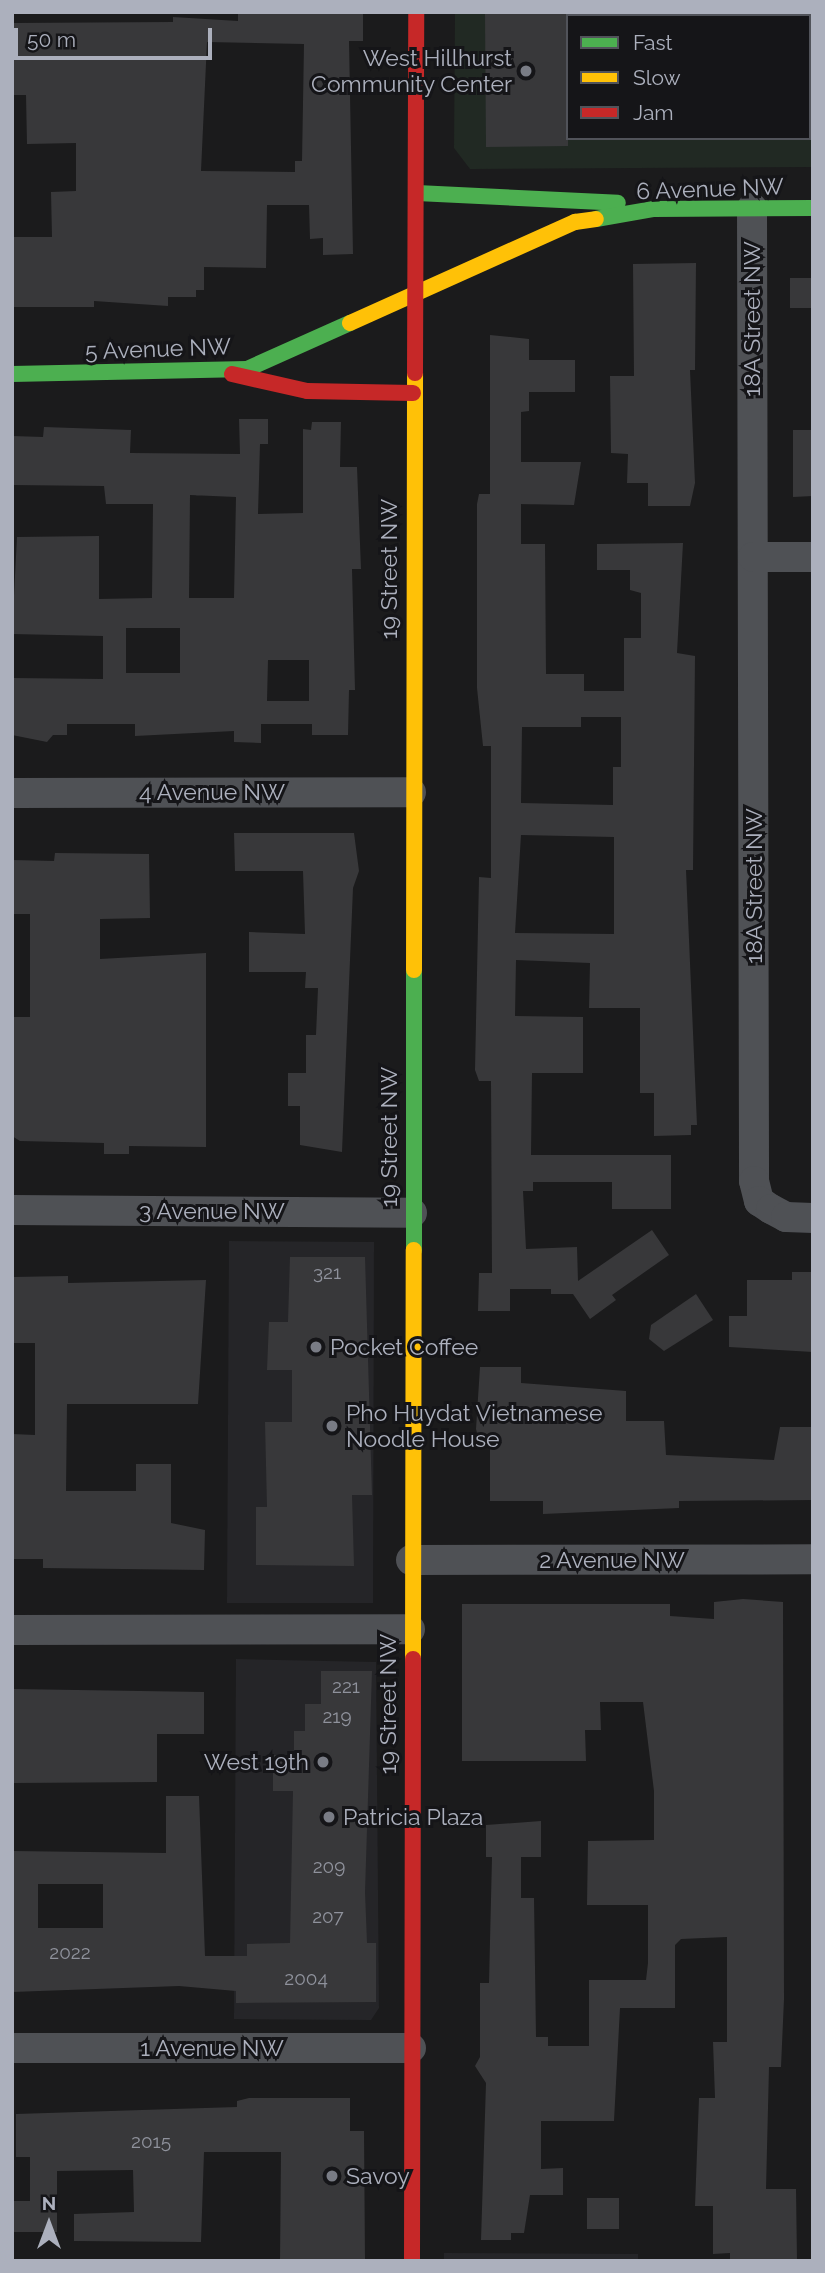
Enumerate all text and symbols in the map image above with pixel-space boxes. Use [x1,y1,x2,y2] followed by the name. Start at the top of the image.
[18,14,215,58] scale bar
[566,14,811,140] legend
[27,27,76,52] text: 50 m
[633,30,673,55] text: Fast
[310,44,512,98] place label: West Hillhurst Community Center
[518,63,534,79] marker: West Hillhurst Community Center
[633,65,681,90] text: Slow
[633,100,674,125] text: Jam
[636,173,784,205] street label: 6 Avenue NW
[738,241,766,397] street label: 18A Street NW
[84,333,232,365] street label: 5 Avenue NW
[375,499,403,639] street label: 19 Street NW
[139,778,285,806] street label: 4 Avenue NW
[740,808,768,964] street label: 18A Street NW
[375,1067,403,1207] street label: 19 Street NW
[139,1197,285,1225] street label: 3 Avenue NW
[313,1262,341,1284] house number: 321
[330,1333,478,1361] place label: Pocket Coffee
[308,1339,324,1355] marker: Pocket Coffee
[346,1399,603,1453] place label: Pho Huydat Vietnamese Noodle House
[324,1418,340,1434] marker: Pho Huydat Vietnamese Noodle House
[539,1546,685,1574] street label: 2 Avenue NW
[374,1634,402,1774] street label: 19 Street NW
[332,1676,360,1698] house number: 221
[322,1706,352,1728] house number: 219
[204,1748,309,1776] place label: West 19th
[315,1754,331,1770] marker: West 19th
[343,1803,483,1831] place label: Patricia Plaza
[321,1809,337,1825] marker: Patricia Plaza
[313,1856,345,1878] house number: 209
[312,1906,344,1928] house number: 207
[49,1942,91,1964] house number: 2022
[284,1968,328,1990] house number: 2004
[140,2034,284,2062] street label: 1 Avenue NW
[131,2131,171,2153] house number: 2015
[346,2162,410,2190] place label: Savoy
[324,2168,340,2184] marker: Savoy
[14,2189,84,2259] north arrow
[42,2192,56,2214] text: N

